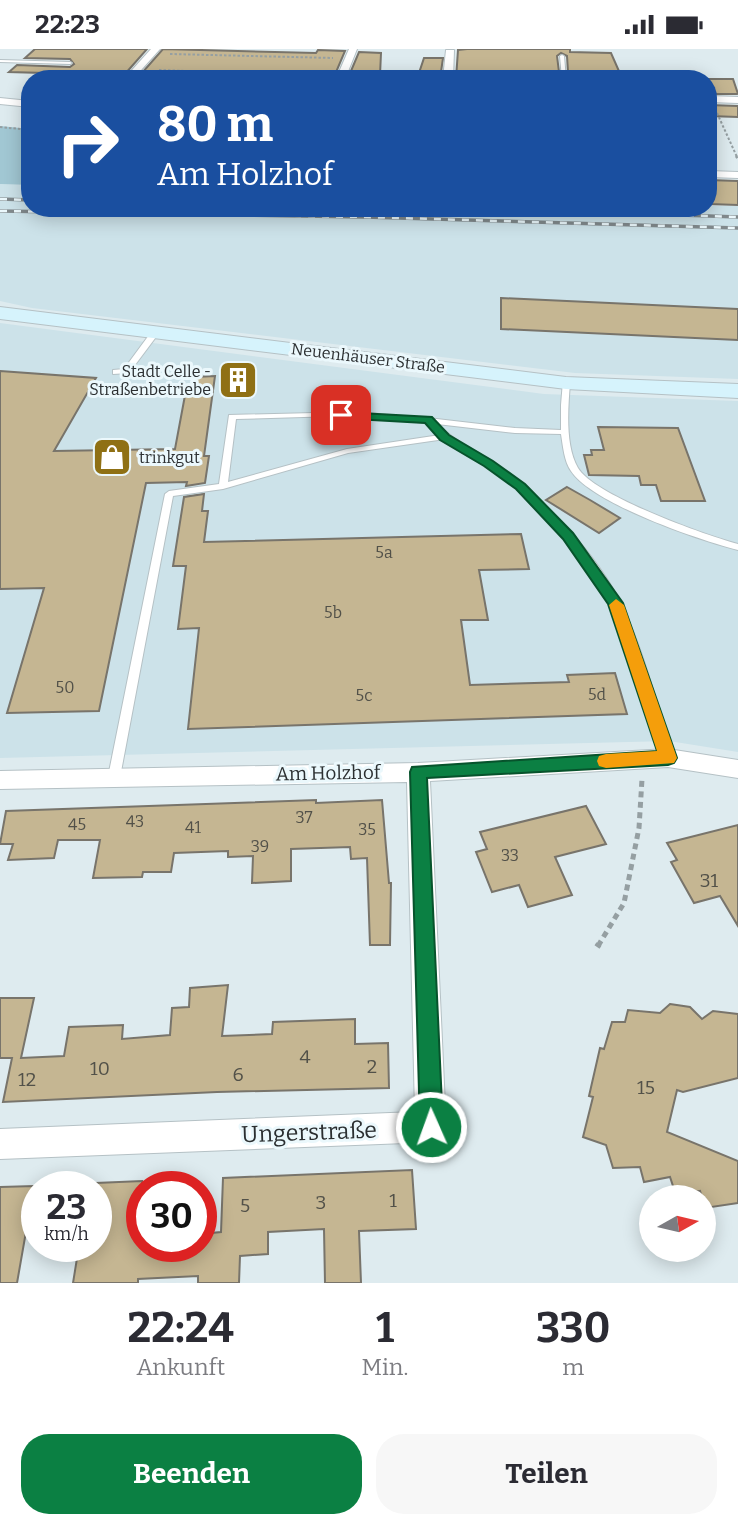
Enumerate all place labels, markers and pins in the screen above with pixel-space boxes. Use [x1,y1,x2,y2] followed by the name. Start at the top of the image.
[217,359,259,401] building icon: Stadt Celle - Straßenbetriebe
[89,362,211,399] place label: Stadt Celle - Straßenbetriebe
[311,385,371,445] pin
[91,436,133,478] shop icon: trinkgut
[139,448,200,467] place label: trinkgut

